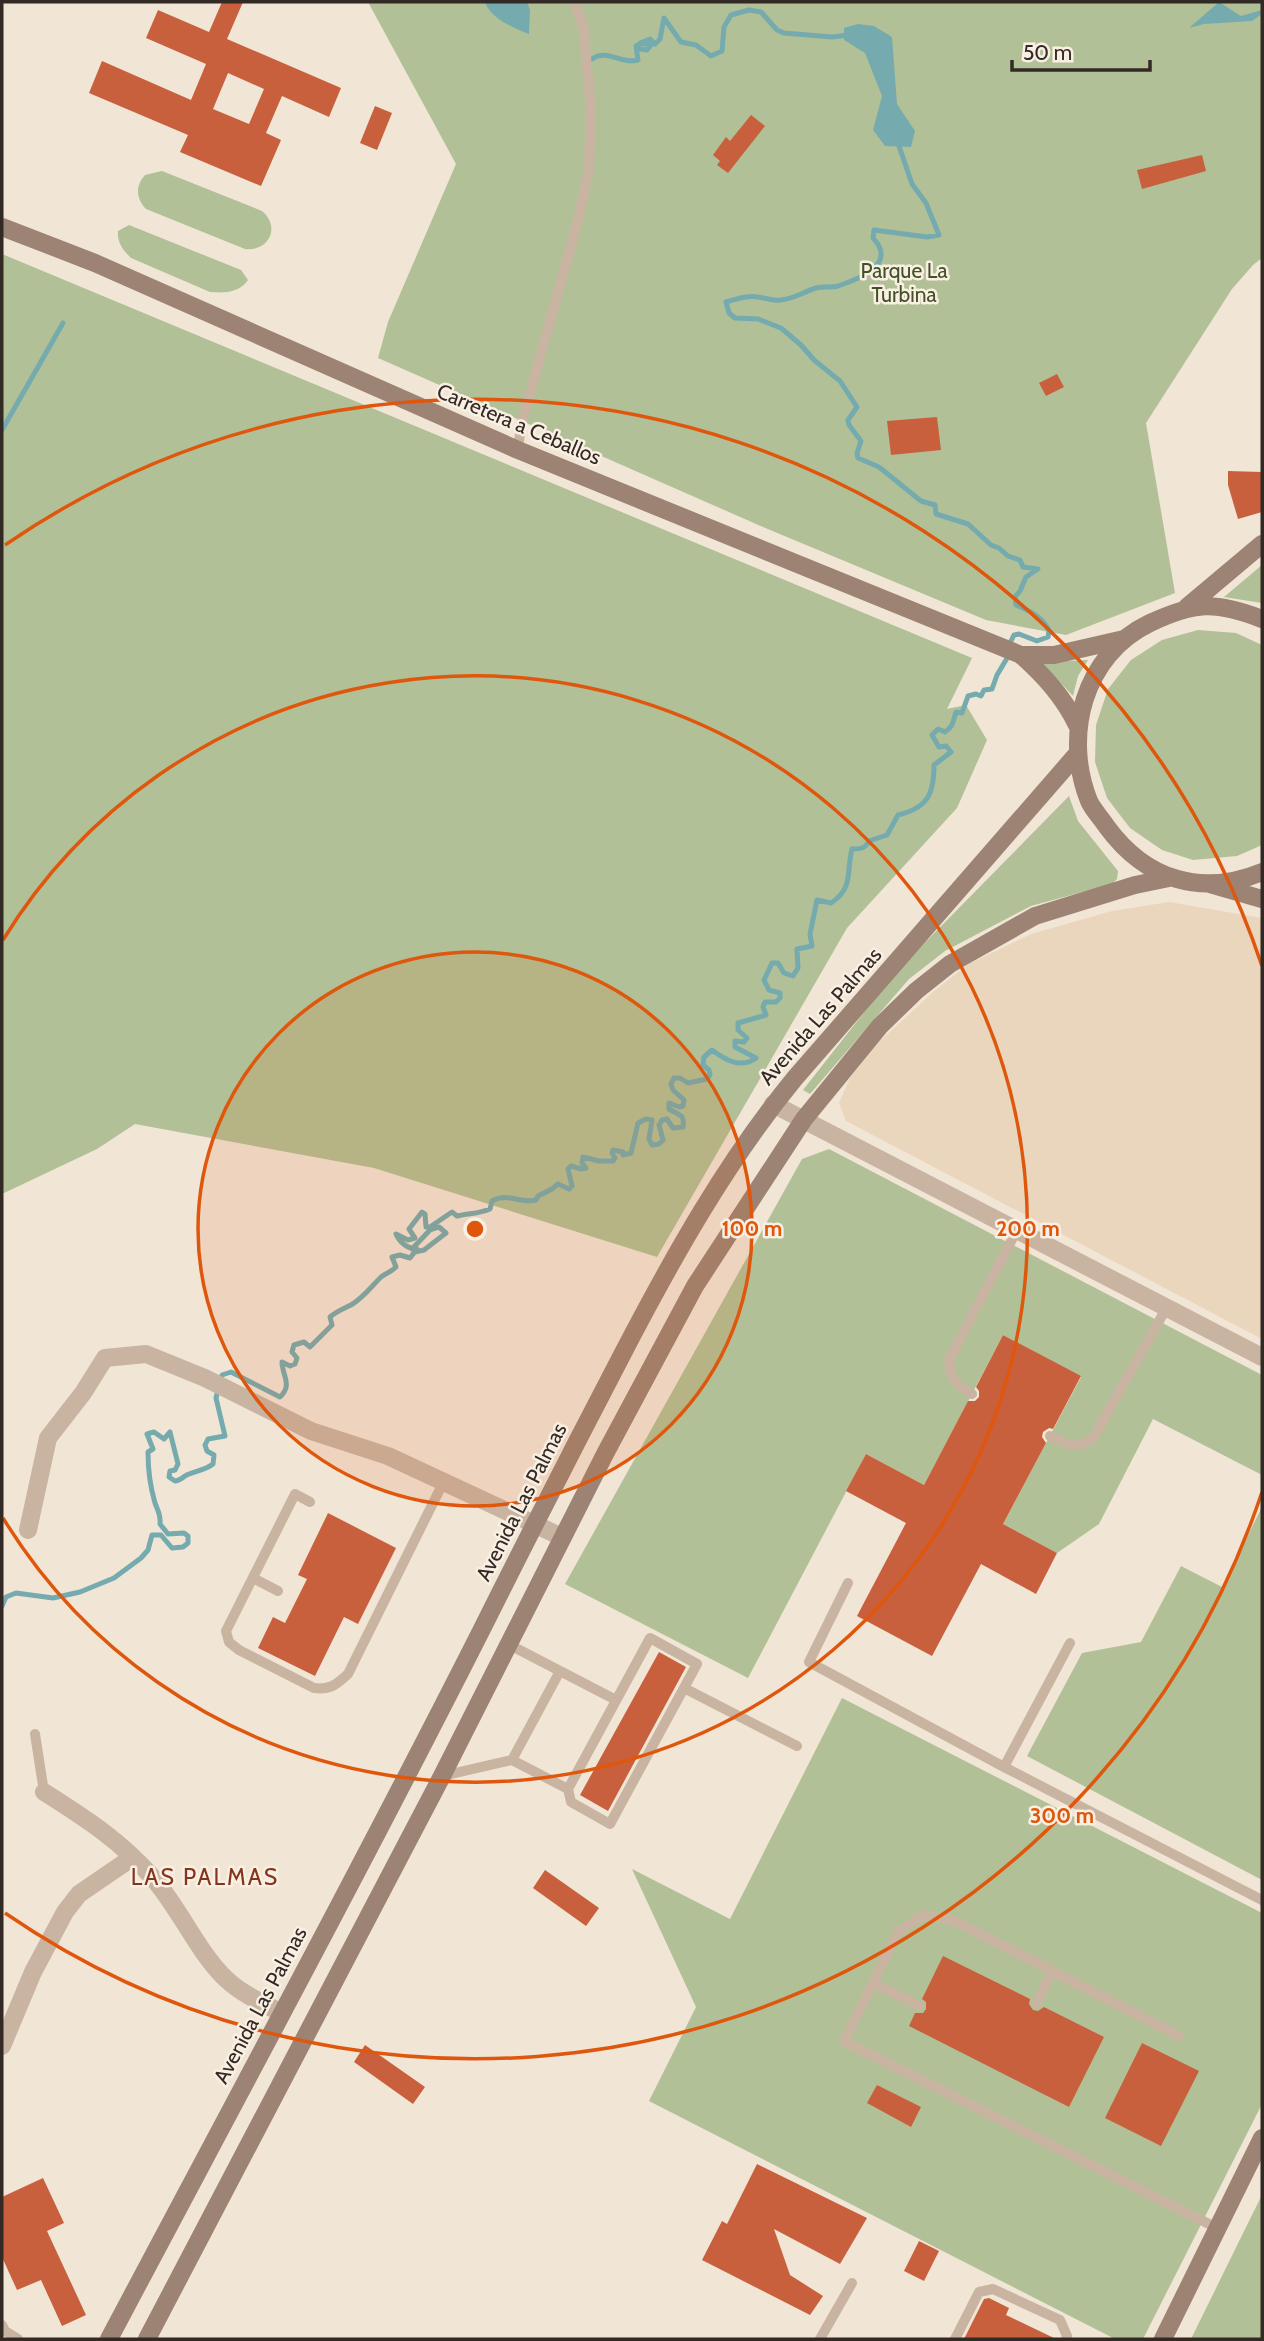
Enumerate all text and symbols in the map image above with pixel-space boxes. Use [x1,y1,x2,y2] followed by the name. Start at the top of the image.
[1012,28,1150,72] scale bar
[1023,40,1072,65] text: 50 m
[861,258,947,307] park label: Parque La Turbina
[433,378,605,470] street label: Carretera a Ceballos
[754,942,887,1090] street label: Avenida Las Palmas
[722,1216,782,1241] text: 100 m
[996,1216,1060,1241] text: 200 m
[463,1217,487,1241] centre of rings
[470,1419,572,1585] street label: Avenida Las Palmas
[1030,1803,1094,1828] text: 300 m
[131,1863,279,1891] district label: LAS PALMAS
[208,1922,312,2088] street label: Avenida Las Palmas

